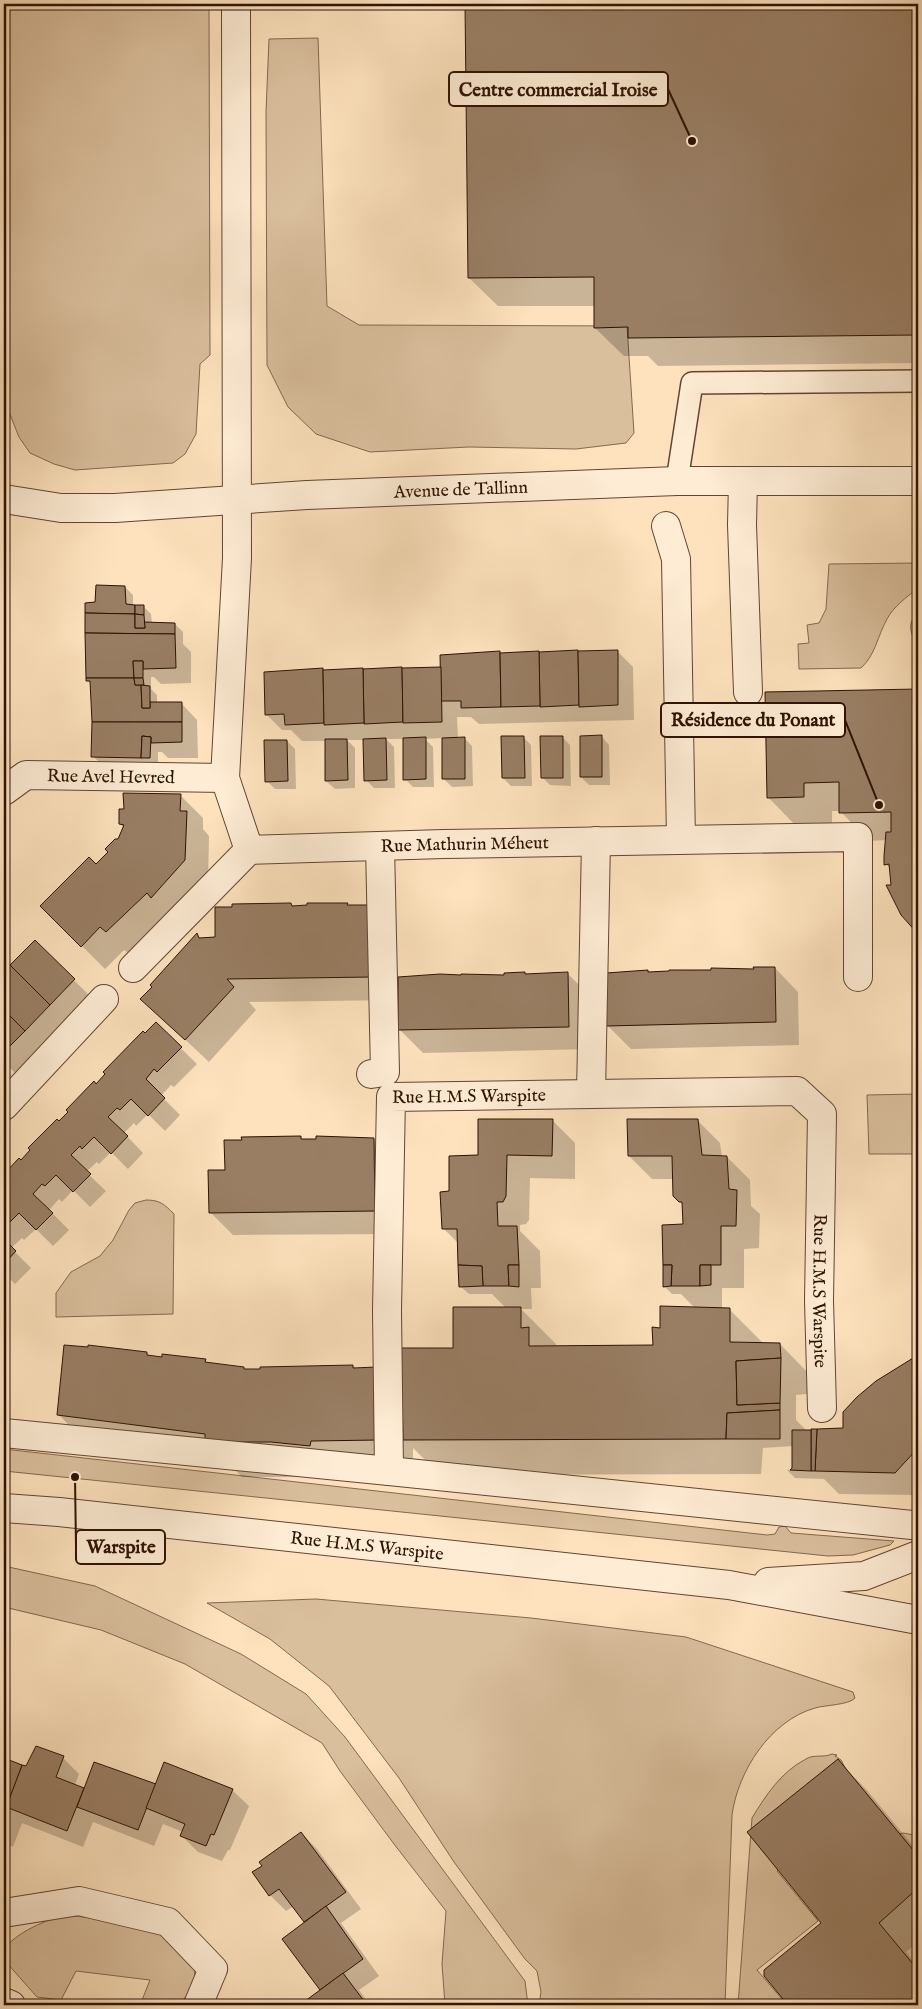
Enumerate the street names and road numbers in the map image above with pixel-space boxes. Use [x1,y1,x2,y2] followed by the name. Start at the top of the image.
[392,477,529,505] street label: Avenue de Tallinn
[47,765,175,790] street label: Rue Avel Hevred
[380,832,549,859] street label: Rue Mathurin Méheut
[392,1085,546,1110] street label: Rue H.M.S Warspite
[806,1214,831,1368] street label: Rue H.M.S Warspite
[289,1527,445,1567] street label: Rue H.M.S Warspite

